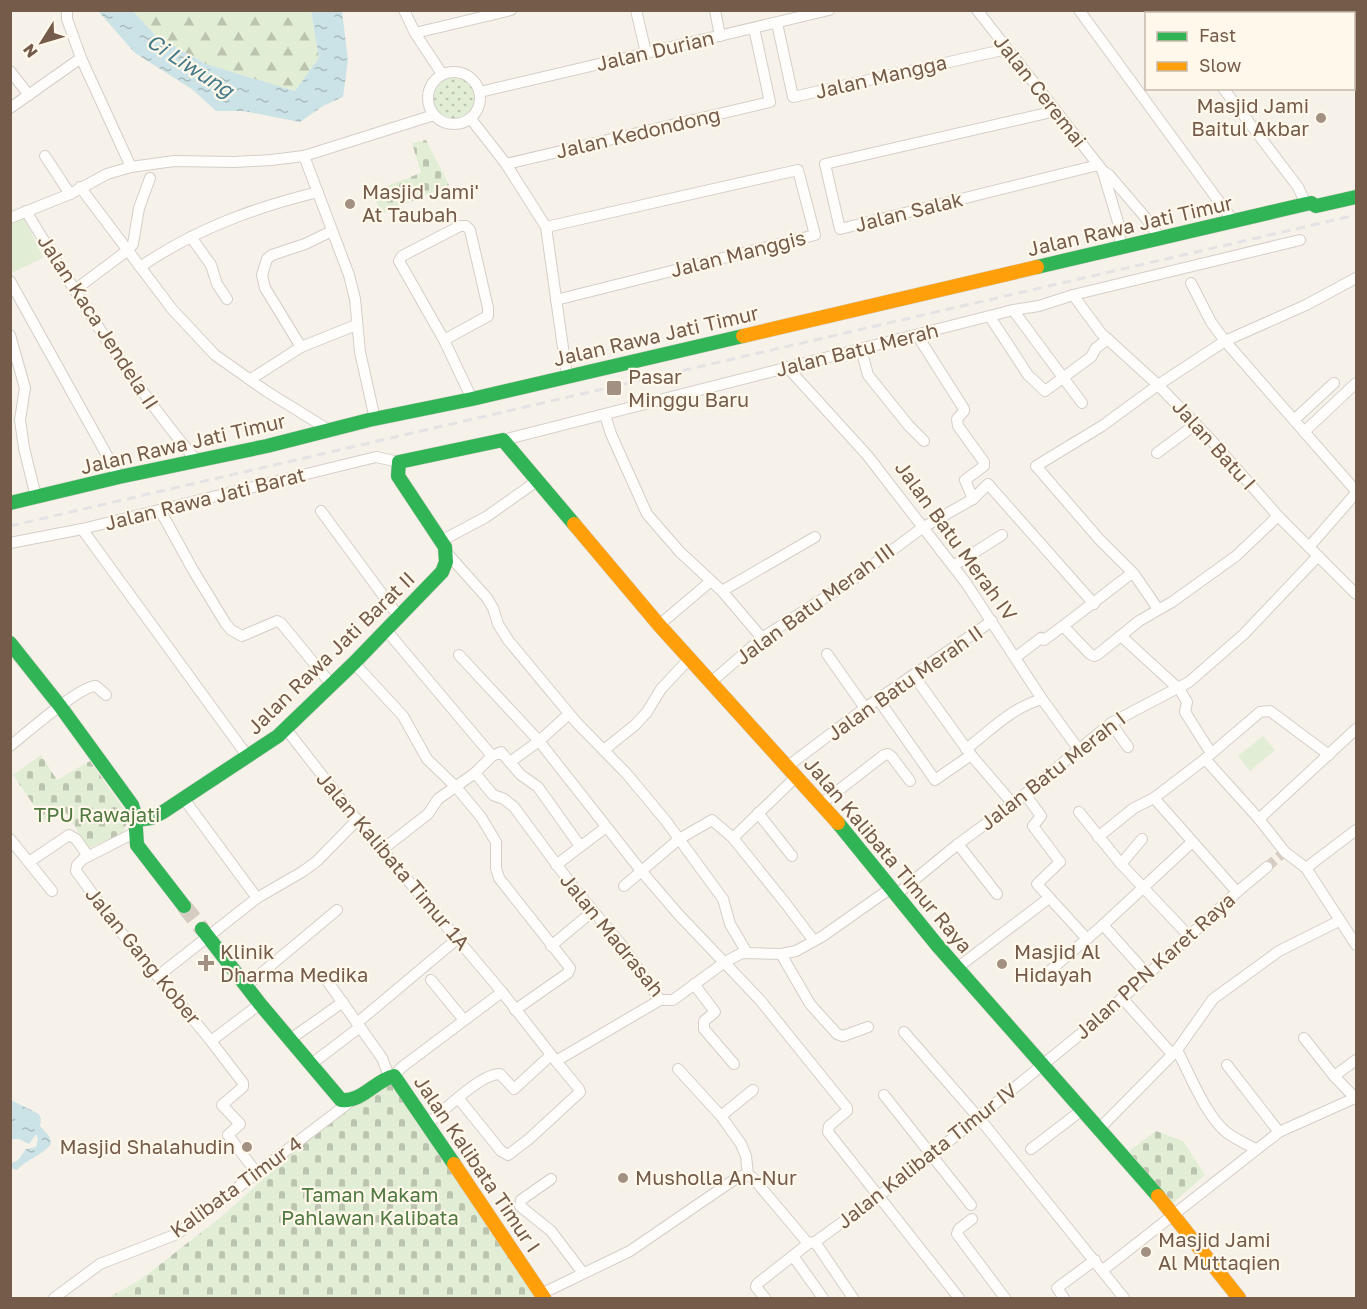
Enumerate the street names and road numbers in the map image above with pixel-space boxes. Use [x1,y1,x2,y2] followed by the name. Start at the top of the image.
[593,25,716,75] street label: Jalan Durian
[989,29,1092,151] street label: Jalan Ceremai
[813,49,949,103] street label: Jalan Mangga
[553,101,722,163] street label: Jalan Kedondong
[852,186,965,236] street label: Jalan Salak
[1025,190,1235,260] street label: Jalan Rawa Jati Timur
[668,225,808,281] street label: Jalan Manggis
[33,230,164,413] street label: Jalan Kaca Jendela II
[551,300,761,370] street label: Jalan Rawa Jati Timur
[773,317,941,381] street label: Jalan Batu Merah
[1168,394,1262,494] street label: Jalan Batu I
[78,408,288,478] street label: Jalan Rawa Jati Timur
[891,456,1023,625] street label: Jalan Batu Merah IV
[102,461,308,535] street label: Jalan Rawa Jati Barat
[730,537,899,669] street label: Jalan Batu Merah III
[242,566,419,739] street label: Jalan Rawa Jati Barat II
[822,619,987,745] street label: Jalan Batu Merah II
[975,706,1130,835] street label: Jalan Batu Merah I
[800,752,978,957] street label: Jalan Kalibata Timur Raya
[312,766,475,954] street label: Jalan Kalibata Timur 1A
[556,868,670,1001] street label: Jalan Madrasah
[81,882,207,1029] street label: Jalan Gang Kober
[1069,887,1239,1043] street label: Jalan PPN Karet Raya
[410,1070,546,1257] street label: Jalan Kalibata Timur I
[832,1077,1021,1233] street label: Jalan Kalibata Timur IV
[165,1130,306,1242] street label: Kalibata Timur 4

